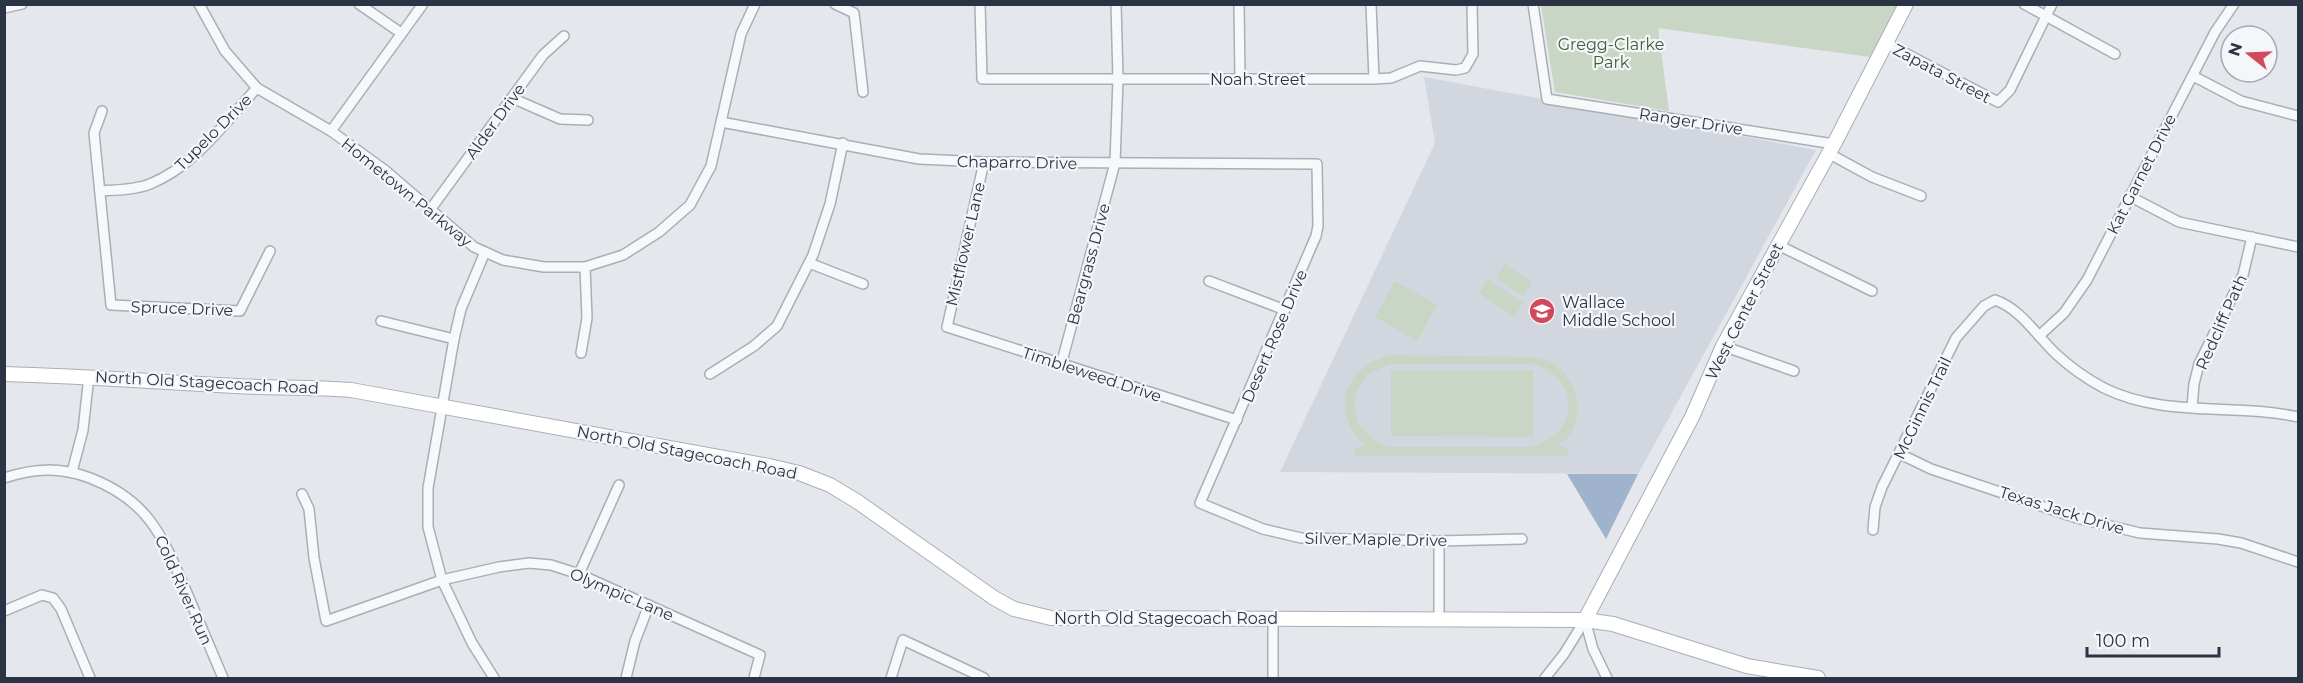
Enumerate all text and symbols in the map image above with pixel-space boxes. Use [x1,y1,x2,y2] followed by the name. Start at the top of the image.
[2219,24,2279,84] north arrow
[1558,35,1664,72] park label: Gregg-Clarke Park
[1890,40,1994,107] street label: Zapata Street
[2224,40,2246,59] text: N
[1210,70,1306,89] street label: Noah Street
[462,80,529,163] street label: Alder Drive
[171,90,256,175] street label: Tupelo Drive
[1638,104,1744,139] street label: Ranger Drive
[2103,111,2180,238] street label: Kat Garnet Drive
[338,134,476,251] street label: Hometown Parkway
[957,152,1077,173] street label: Chaparro Drive
[942,180,989,308] street label: Mistflower Lane
[1063,201,1114,327] street label: Beargrass Drive
[1702,239,1787,383] street label: West Center Street
[1238,267,1311,406] street label: Desert Rose Drive
[2192,271,2251,373] street label: Redcliff Path
[1562,293,1675,330] place label: Wallace Middle School
[1527,296,1557,326] school or university icon: Wallace Middle School
[130,297,234,320] street label: Spruce Drive
[1020,343,1164,406] street label: Timbleweed Drive
[1889,354,1955,463] street label: McGinnis Trail
[95,367,319,398] street label: North Old Stagecoach Road
[575,422,799,483] street label: North Old Stagecoach Road
[1997,482,2127,539] street label: Texas Jack Drive
[1304,529,1448,550] street label: Silver Maple Drive
[151,532,216,648] street label: Cold River Run
[567,564,677,625] street label: Olympic Lane
[1054,609,1278,628] street label: North Old Stagecoach Road
[2087,620,2219,658] scale bar
[2096,630,2150,652] text: 100 m

